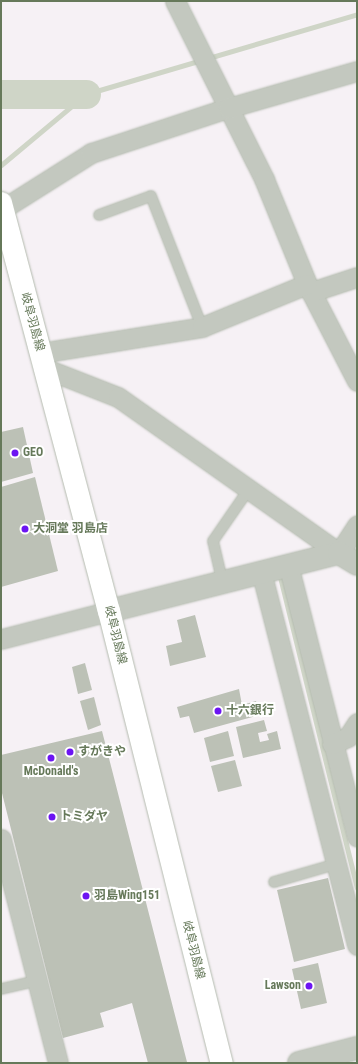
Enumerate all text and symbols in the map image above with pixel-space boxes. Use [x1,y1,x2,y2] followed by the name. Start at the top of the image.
[17,291,47,353] street label: 岐阜羽島線
[23,446,43,460] place label: GEO
[10,448,20,458] marker: GEO
[33,522,108,536] place label: 大洞堂 羽島店
[20,524,30,534] marker: 大洞堂 羽島店
[101,604,129,666] street label: 岐阜羽島線
[226,704,274,718] place label: 十六銀行
[213,706,223,716] marker: 十六銀行
[78,745,126,759] place label: すがきや
[65,747,75,757] marker: すがきや
[46,753,56,763] marker: McDonald's
[24,765,78,779] place label: McDonald's
[60,810,108,824] place label: トミダヤ
[47,812,57,822] marker: トミダヤ
[94,889,160,903] place label: 羽島Wing151
[81,891,91,901] marker: 羽島Wing151
[179,919,207,981] street label: 岐阜羽島線
[265,979,301,993] place label: Lawson
[304,981,314,991] marker: Lawson

